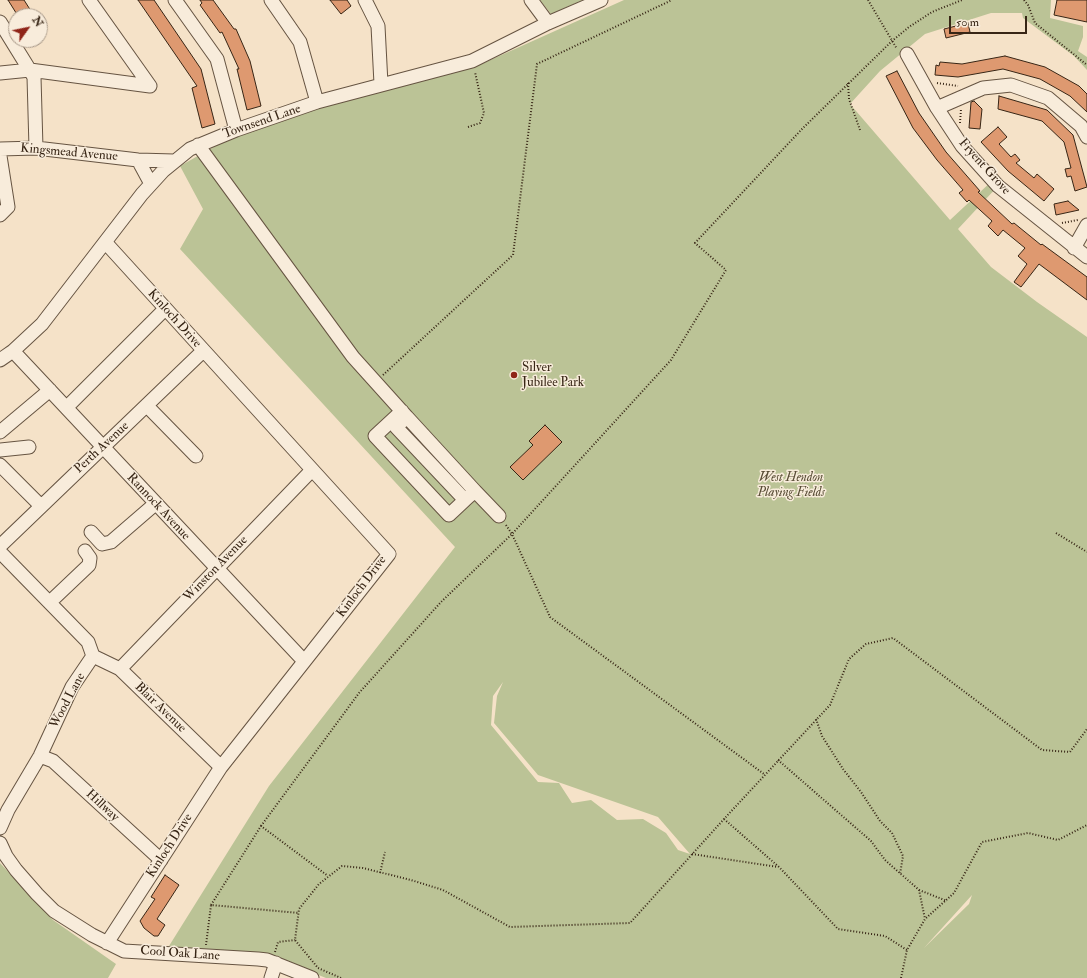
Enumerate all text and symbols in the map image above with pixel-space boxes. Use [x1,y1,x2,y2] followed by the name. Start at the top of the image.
[8,8,48,48] north arrow
[951,8,1029,34] scale bar
[30,14,46,29] text: N
[956,15,979,30] text: 50 m
[221,101,303,143] street label: Townsend Lane
[955,136,1013,198] street label: Fryent Grove
[20,141,118,165] street label: Kingsmead Avenue
[144,287,204,351] street label: Kinloch Drive
[522,360,584,391] place label: Silver Jubilee Park
[509,370,519,380] marker: Silver Jubilee Park
[71,419,133,477] street label: Perth Avenue
[123,470,193,544] street label: Rannock Avenue
[757,470,825,501] park label: West Hendon Playing Fields
[181,533,251,605] street label: Winston Avenue
[334,553,390,621] street label: Kinloch Drive
[47,671,89,731] street label: Wood Lane
[131,680,189,736] street label: Blair Avenue
[82,787,122,825] street label: Hillway
[143,811,197,881] street label: Kinloch Drive
[140,943,220,965] street label: Cool Oak Lane

